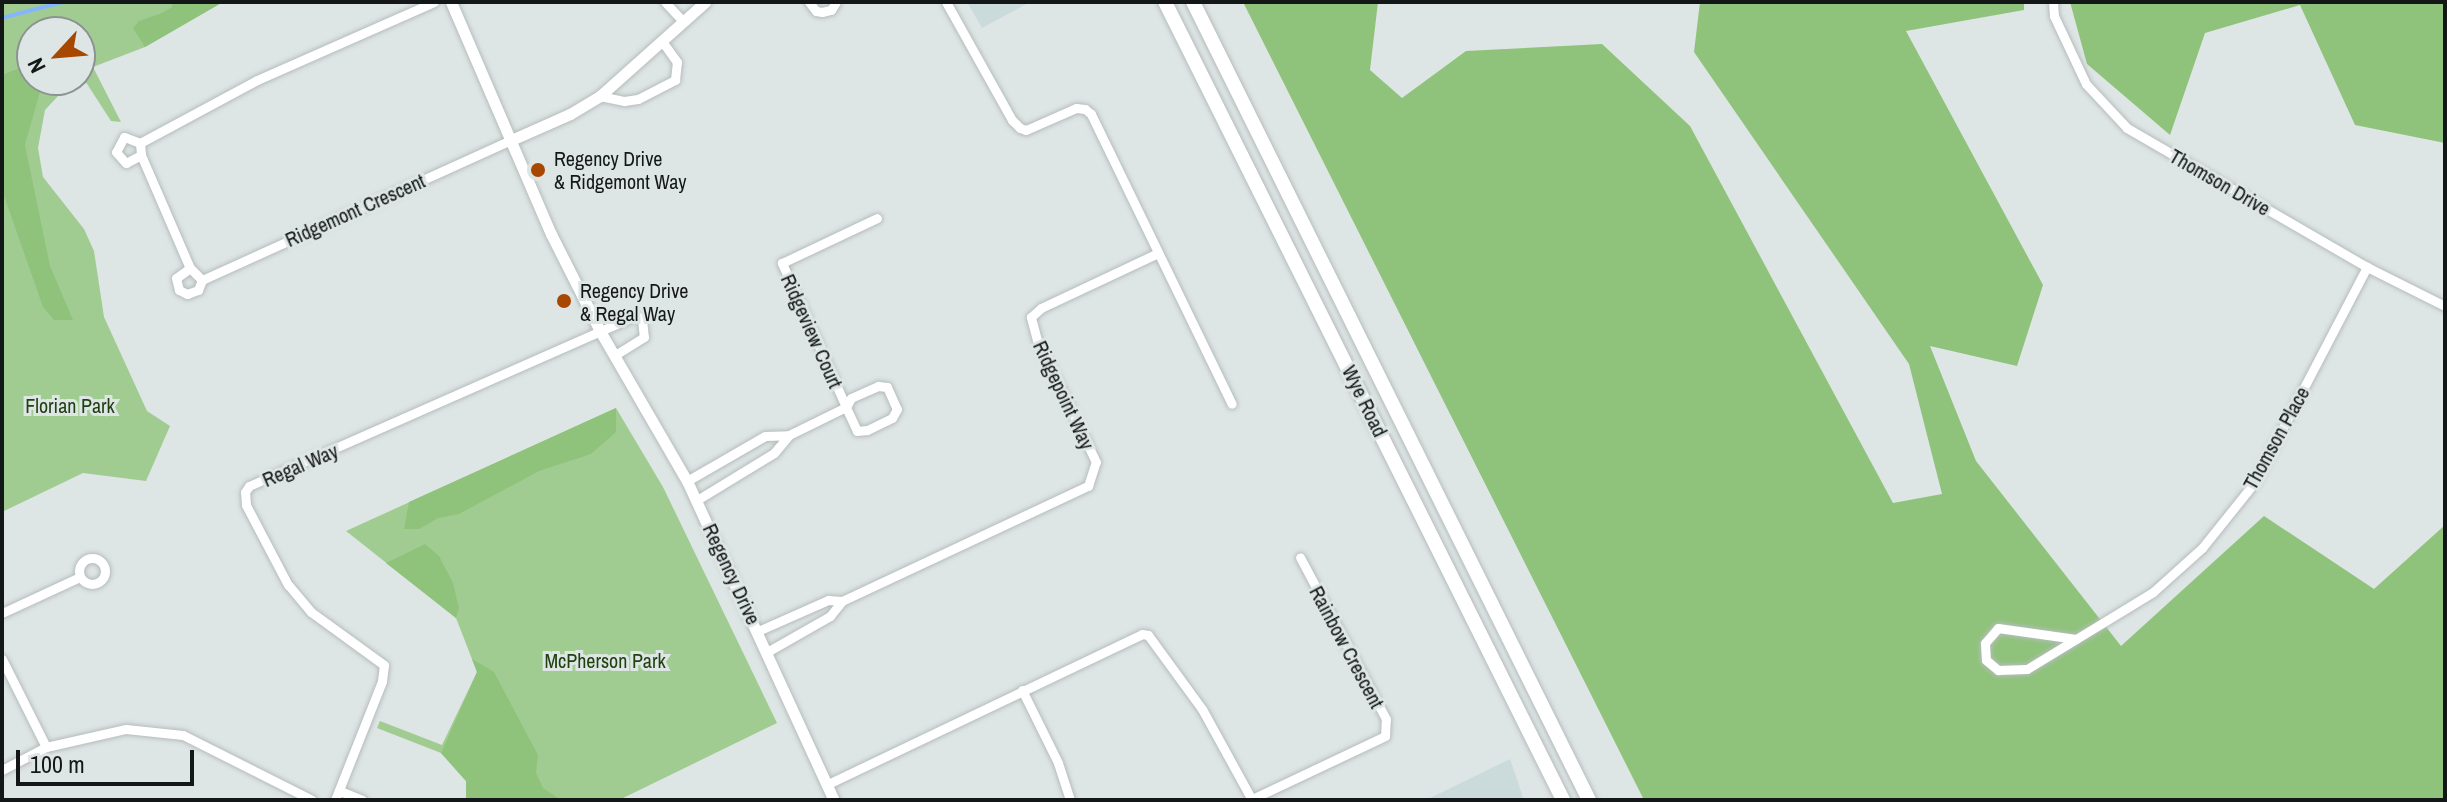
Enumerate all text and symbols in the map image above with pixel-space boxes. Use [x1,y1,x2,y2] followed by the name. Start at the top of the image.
[16,16,96,96] north arrow
[20,53,53,78] text: N
[2165,144,2275,220] street label: Thomson Drive
[554,146,686,193] place label: Regency Drive & Ridgemont Way
[529,161,547,179] marker: Regency Drive & Ridgemont Way
[281,168,429,252] street label: Ridgemont Crescent
[776,270,848,392] street label: Ridgeview Court
[580,278,688,325] place label: Regency Drive & Regal Way
[555,292,573,310] marker: Regency Drive & Regal Way
[1028,337,1100,453] street label: Ridgepoint Way
[1337,361,1393,441] street label: Wye Road
[2238,382,2314,494] street label: Thomson Place
[25,393,115,417] park label: Florian Park
[259,438,341,492] street label: Regal Way
[698,520,766,628] street label: Regency Drive
[1305,582,1389,712] street label: Rainbow Crescent
[544,648,666,672] park label: McPherson Park
[20,734,198,784] scale bar
[30,748,85,780] text: 100 m

